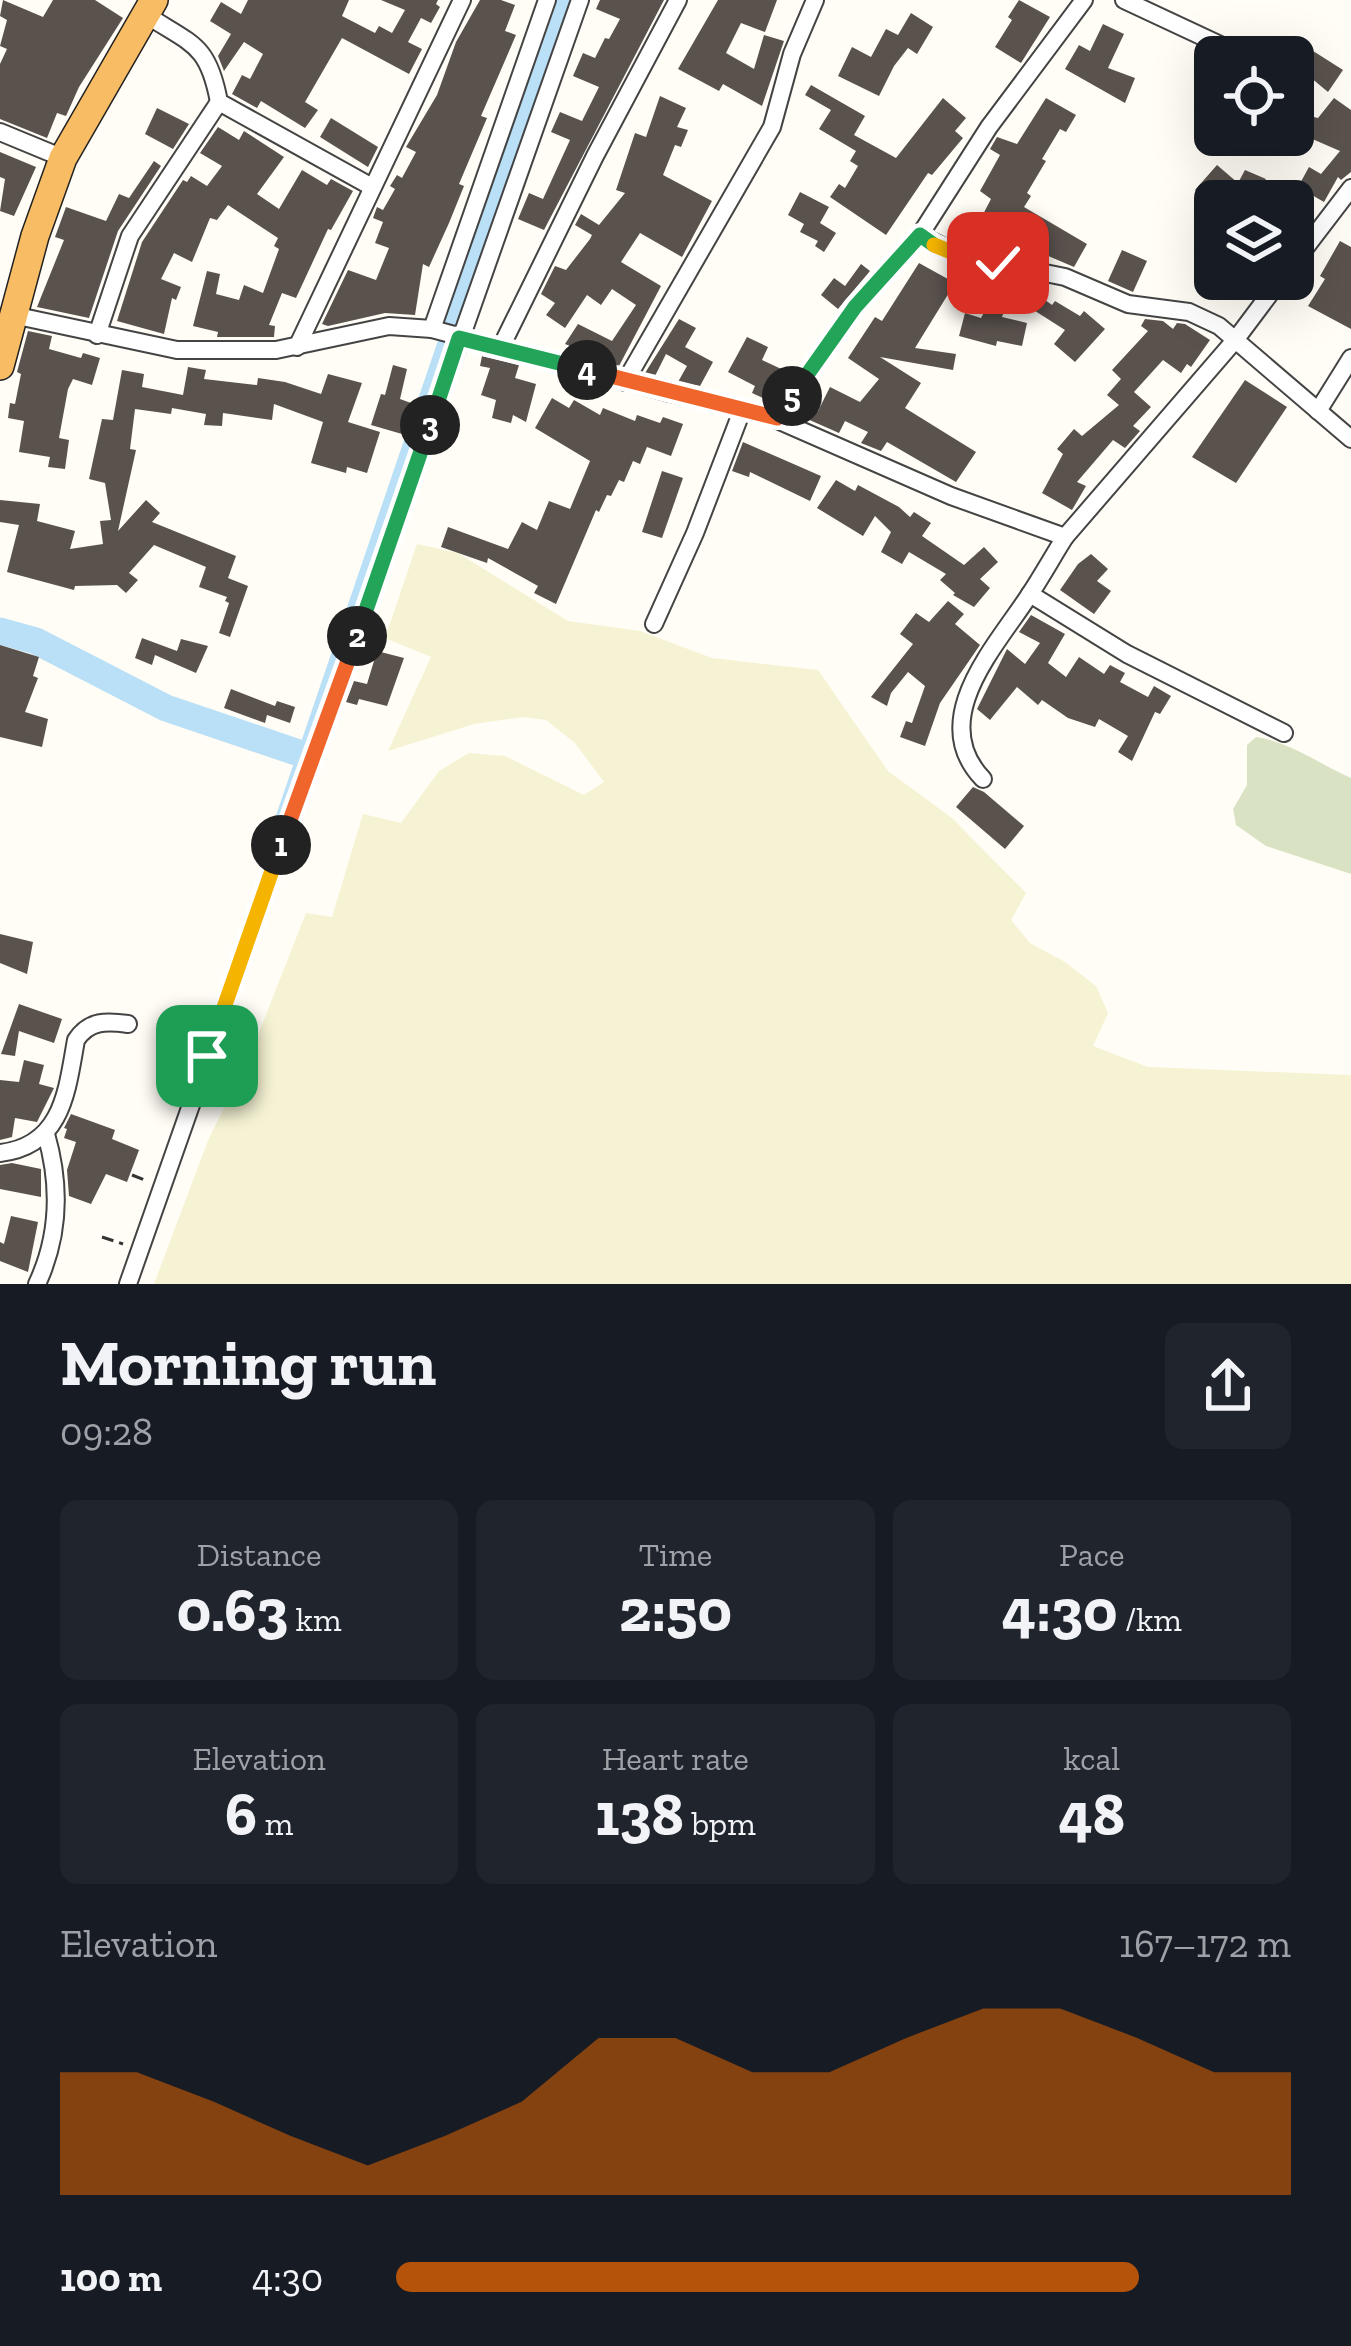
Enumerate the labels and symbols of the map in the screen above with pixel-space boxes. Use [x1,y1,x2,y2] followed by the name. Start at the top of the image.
[947,212,1049,314] pin
[557,340,617,400] pin: 4
[762,366,822,426] pin: 5
[400,395,460,455] pin: 3
[327,606,387,666] pin: 2
[251,815,311,875] pin: 1
[156,1005,258,1107] pin

